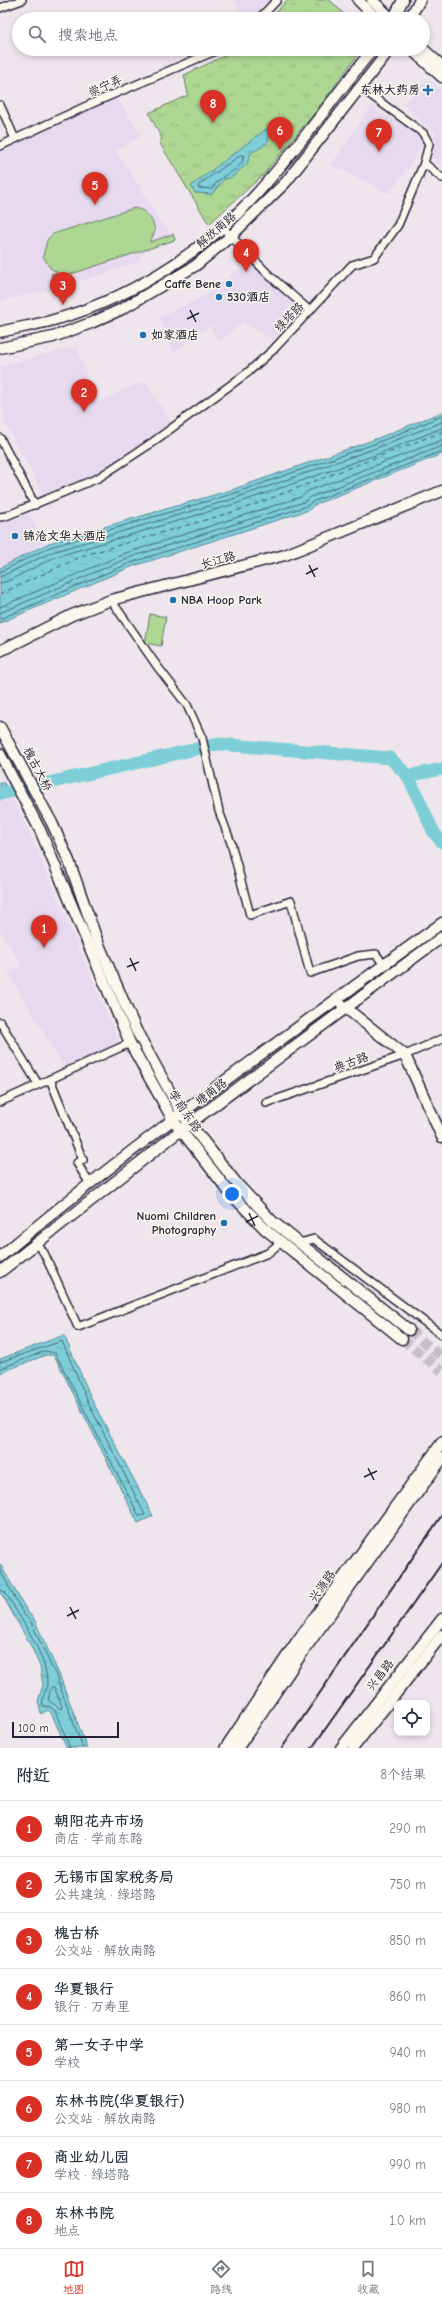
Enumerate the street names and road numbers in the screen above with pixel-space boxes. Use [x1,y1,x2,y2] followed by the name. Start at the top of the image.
[86,72,124,100] street label: 崇宁弄
[193,209,239,251] street label: 解放南路
[271,299,307,335] street label: 绿塔路
[199,549,237,571] street label: 长江路
[21,745,56,794] street label: 槐古大桥
[332,1050,370,1074] street label: 典古路
[192,1076,230,1108] street label: 塘南路
[166,1087,204,1135] street label: 学前东路
[306,1567,338,1605] street label: 兴源路
[363,1657,397,1693] street label: 兴昌路

